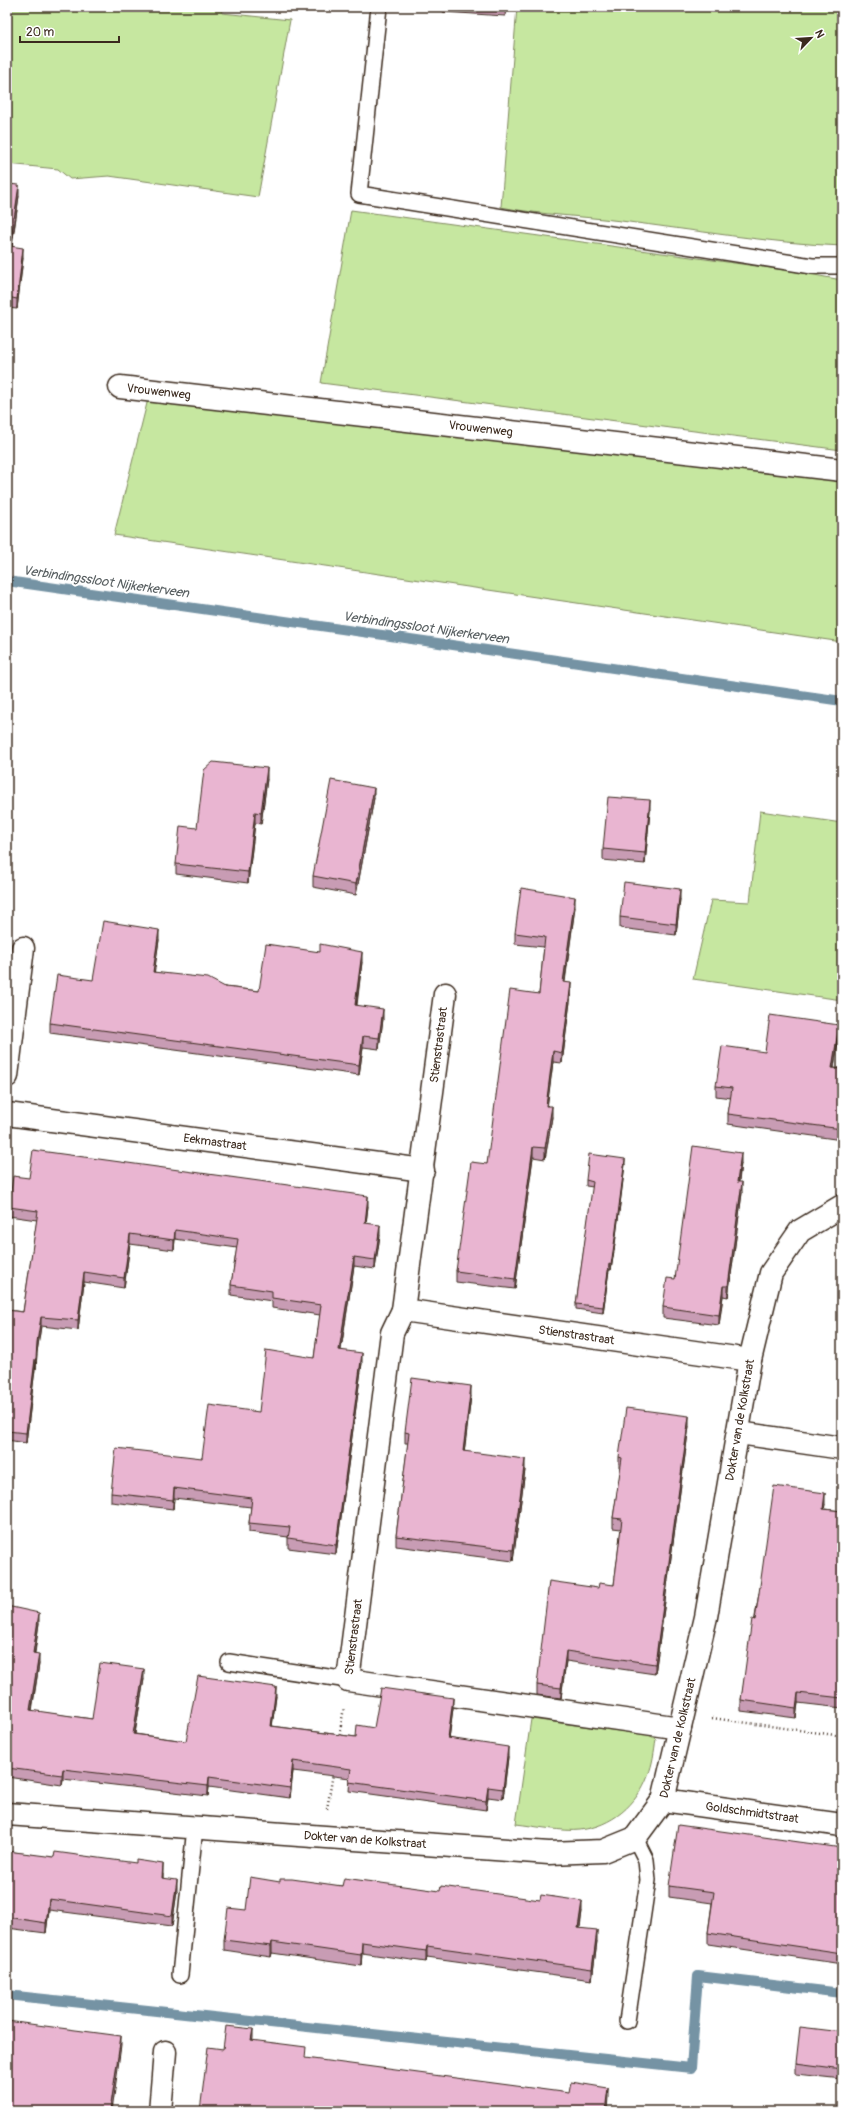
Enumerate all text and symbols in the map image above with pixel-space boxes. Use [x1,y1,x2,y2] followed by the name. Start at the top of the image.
[20,18,119,44] scale bar
[791,18,831,58] north arrow
[26,25,55,40] text: 20 m
[812,28,827,41] text: N
[126,380,192,403] street label: Vrouwenweg
[448,417,513,440] street label: Vrouwenweg
[22,562,191,602] water label: Verbindingssloot Nijkerkerveen
[342,608,511,648] water label: Verbindingssloot Nijkerkerveen
[427,1006,451,1084] street label: Stienstrastraat
[183,1130,248,1154] street label: Eekmastraat
[537,1322,616,1348] street label: Stienstrastraat
[722,1358,758,1482] street label: Dokter van de Kolkstraat
[342,1598,366,1676] street label: Stienstrastraat
[656,1676,699,1799] street label: Dokter van de Kolkstraat
[705,1799,800,1826] street label: Goldschmidtstraat
[303,1828,427,1852] street label: Dokter van de Kolkstraat

